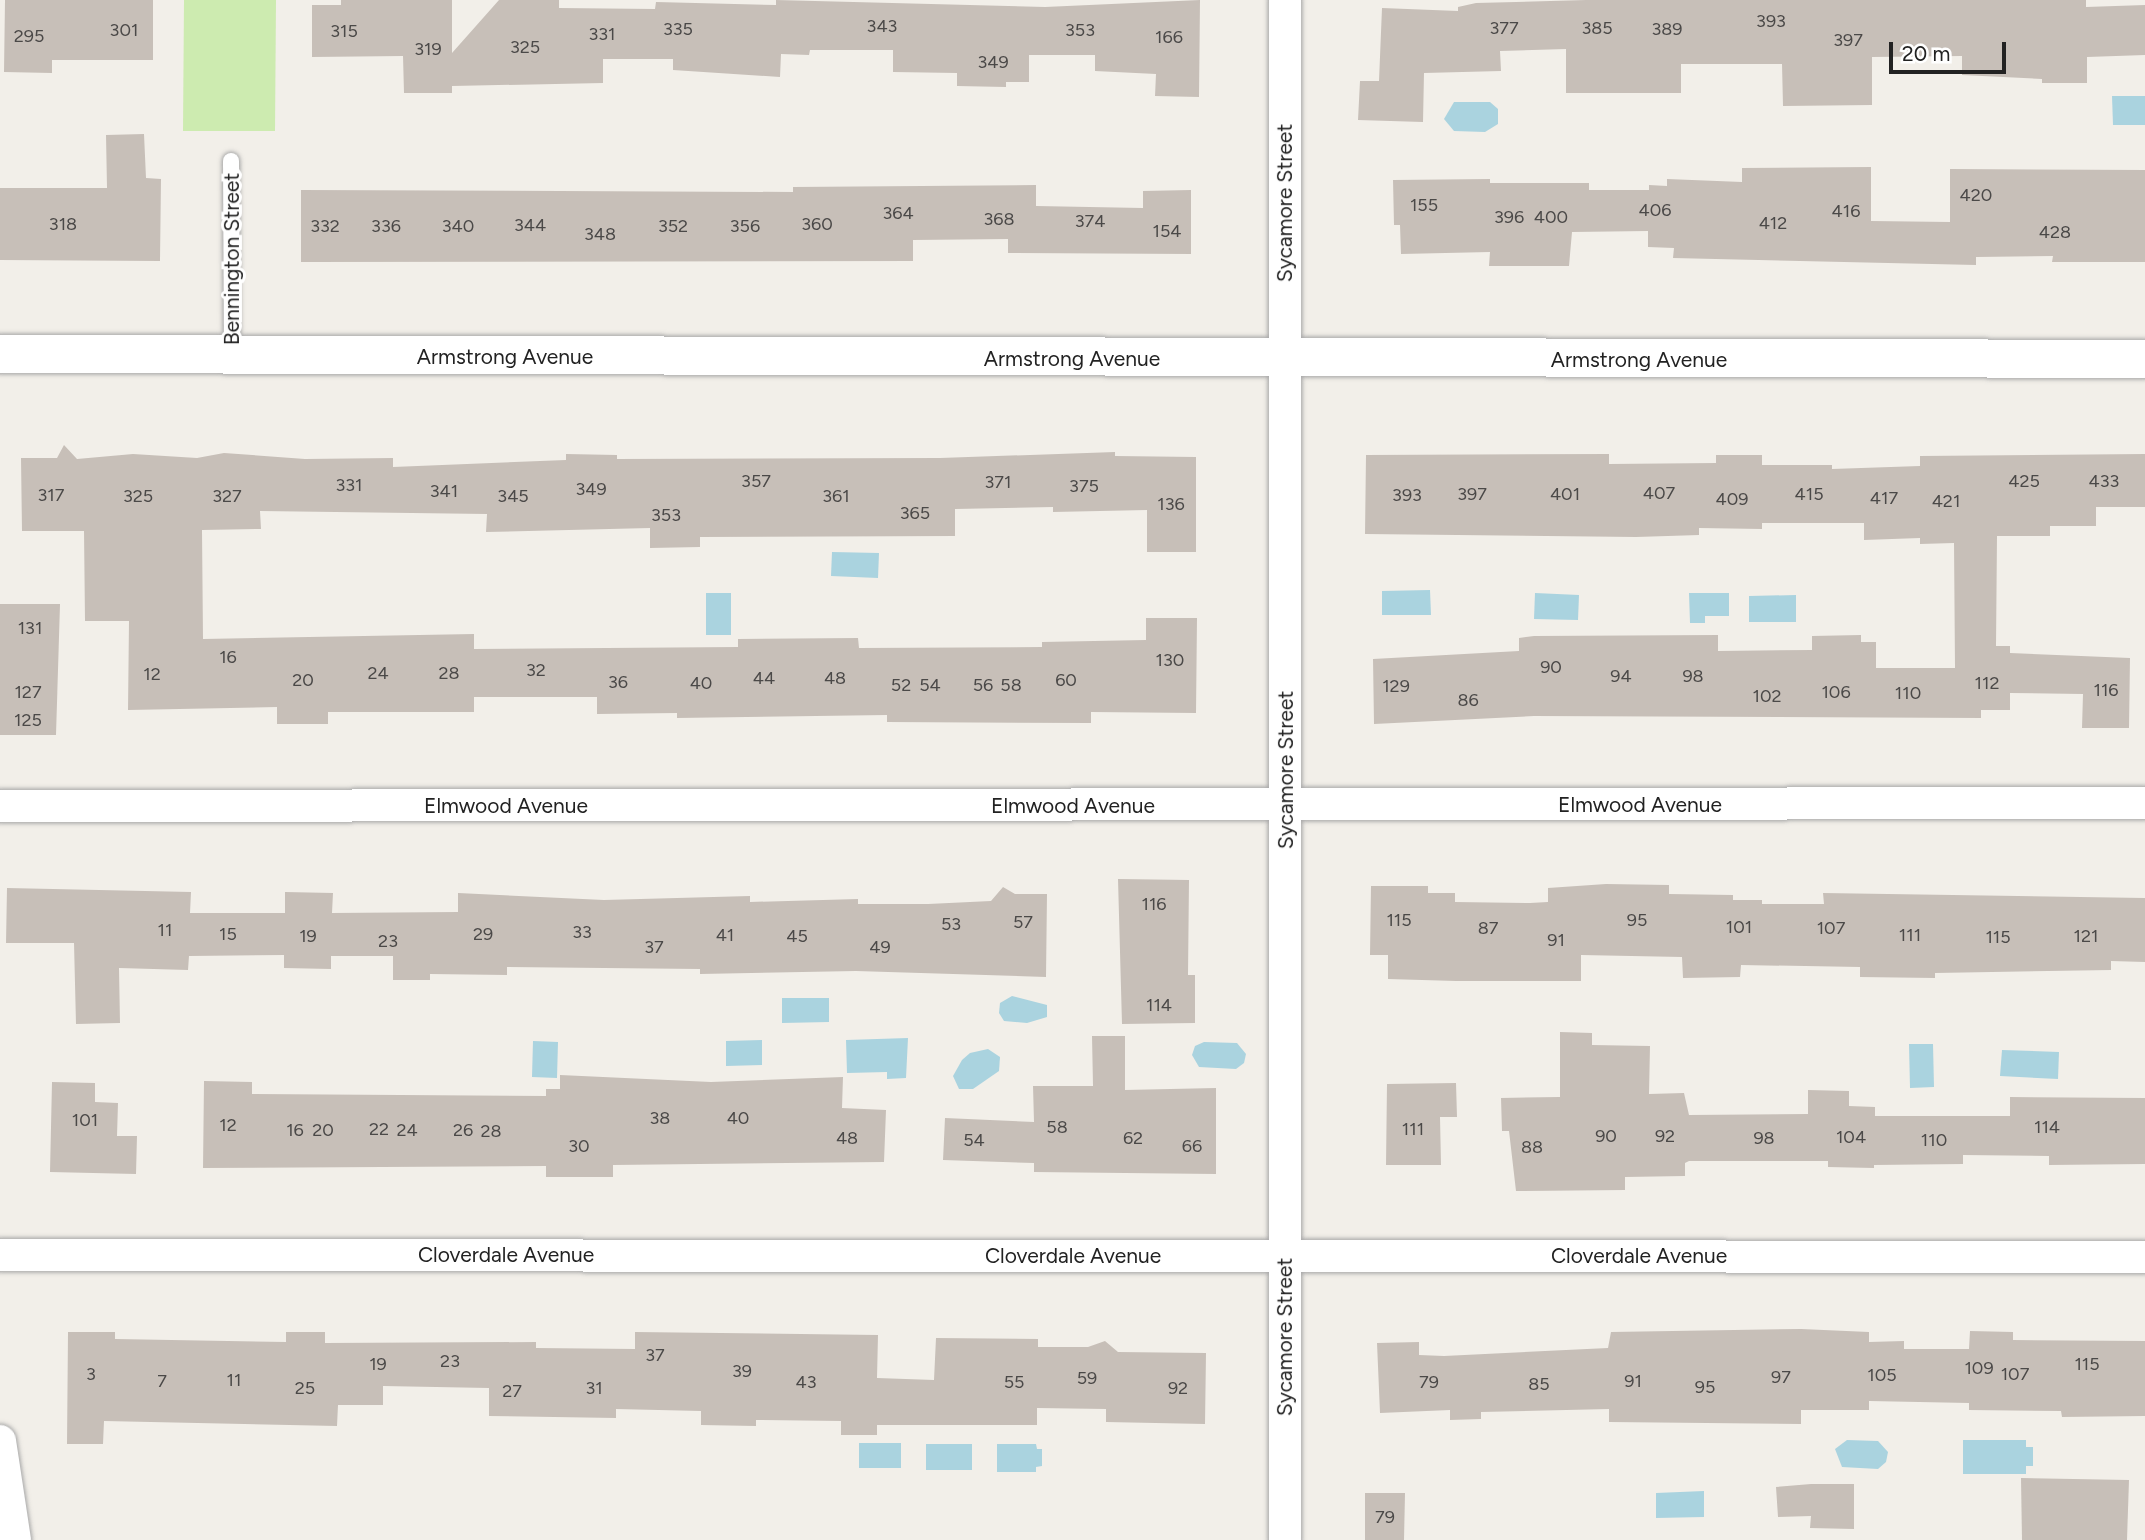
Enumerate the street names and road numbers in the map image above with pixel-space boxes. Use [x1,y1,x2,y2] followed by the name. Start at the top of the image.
[1272,124,1298,282] street label: Sycamore Street
[219,173,245,345] street label: Bennington Street
[417,344,593,370] street label: Armstrong Avenue
[984,346,1160,372] street label: Armstrong Avenue
[1551,347,1727,373] street label: Armstrong Avenue
[1273,691,1299,849] street label: Sycamore Street
[1558,792,1722,818] street label: Elmwood Avenue
[424,793,588,819] street label: Elmwood Avenue
[991,793,1155,819] street label: Elmwood Avenue
[418,1242,594,1268] street label: Cloverdale Avenue
[985,1243,1161,1269] street label: Cloverdale Avenue
[1551,1243,1727,1269] street label: Cloverdale Avenue
[1272,1258,1298,1416] street label: Sycamore Street

